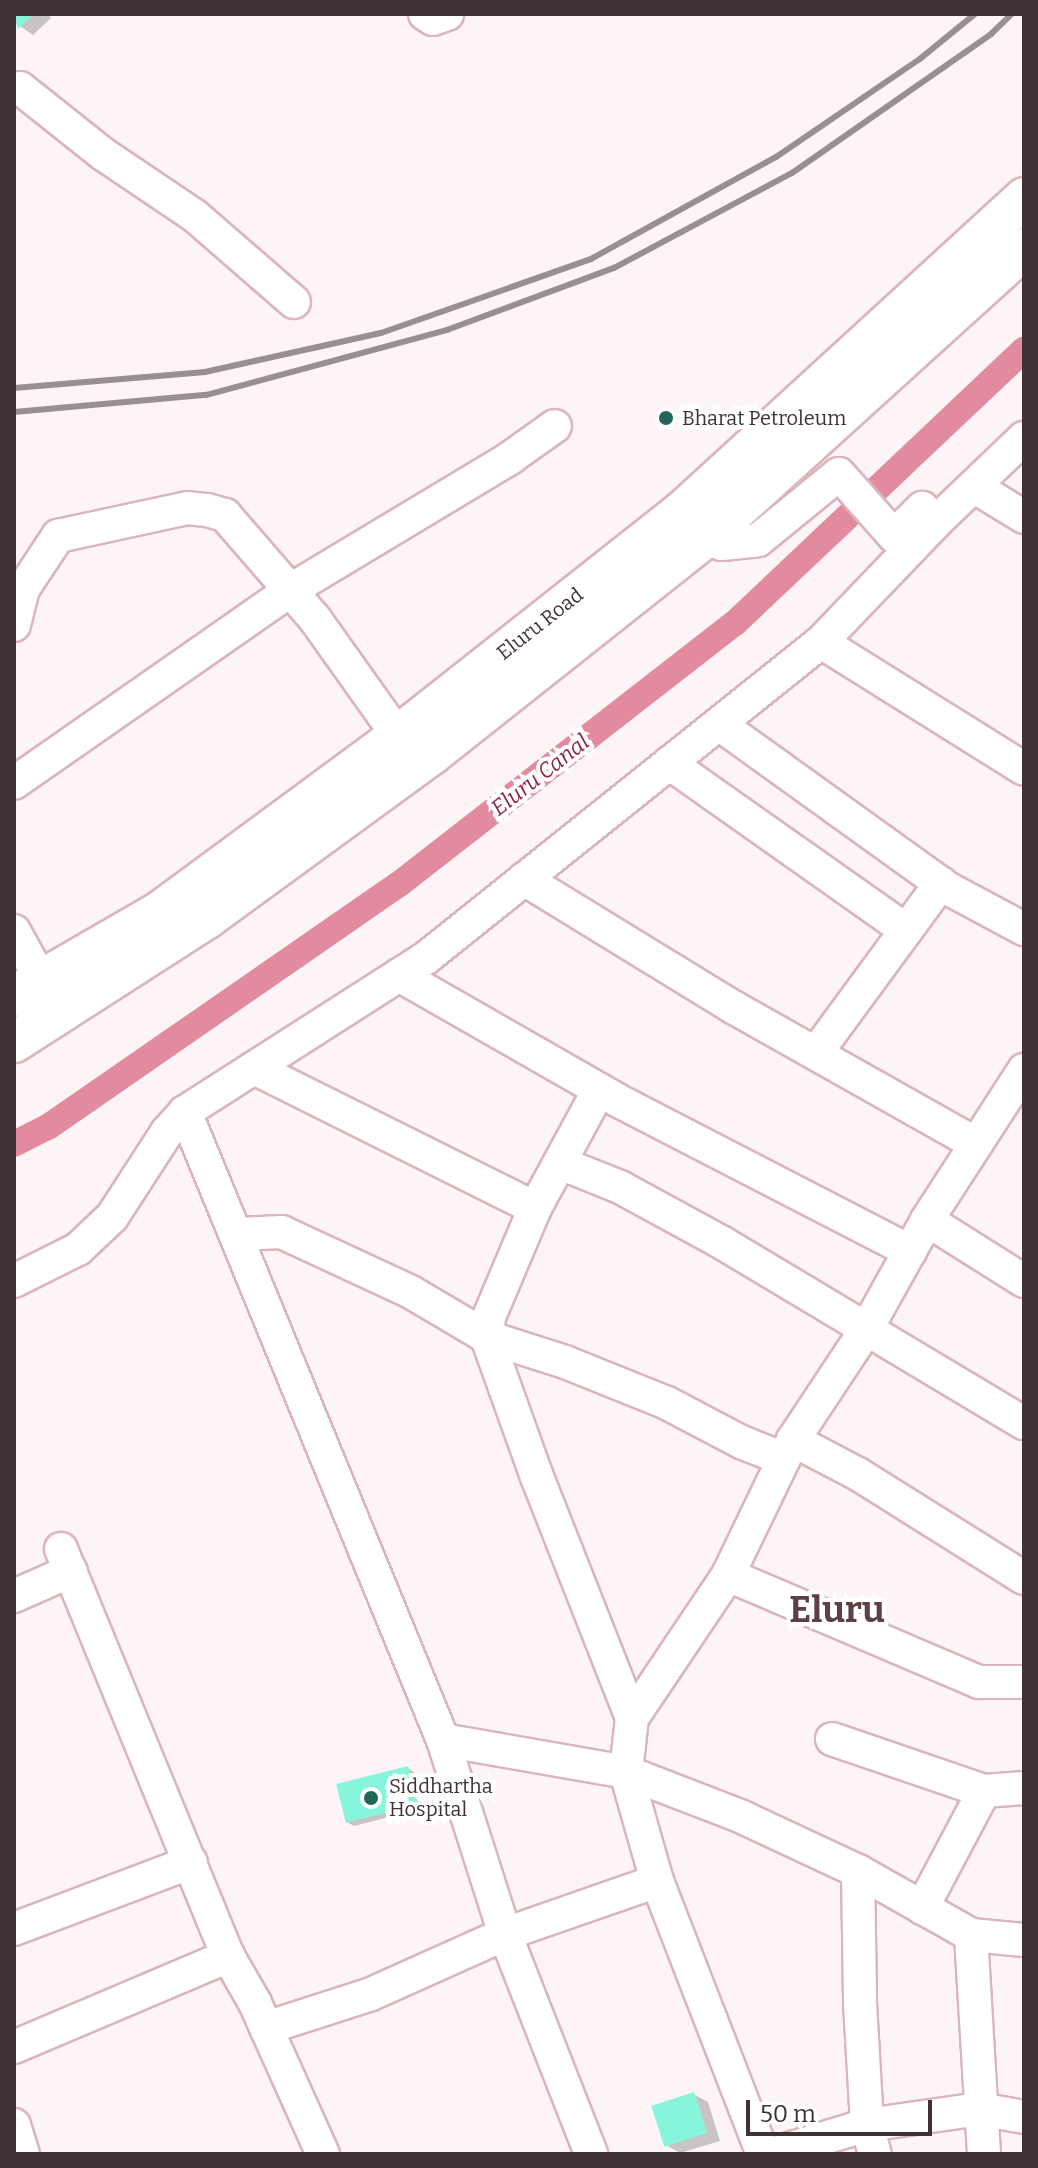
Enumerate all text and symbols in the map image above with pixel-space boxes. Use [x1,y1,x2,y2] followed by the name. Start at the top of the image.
[682,406,846,430] place label: Bharat Petroleum
[657,409,675,427] marker: Bharat Petroleum
[492,583,588,665] street label: Eluru Road
[486,729,594,821] water label: Eluru Canal
[789,1589,885,1633] district label: Eluru
[389,1774,493,1821] place label: Siddhartha Hospital
[360,1787,382,1809] marker: Siddhartha Hospital
[750,2084,936,2134] scale bar
[760,2100,816,2128] text: 50 m

